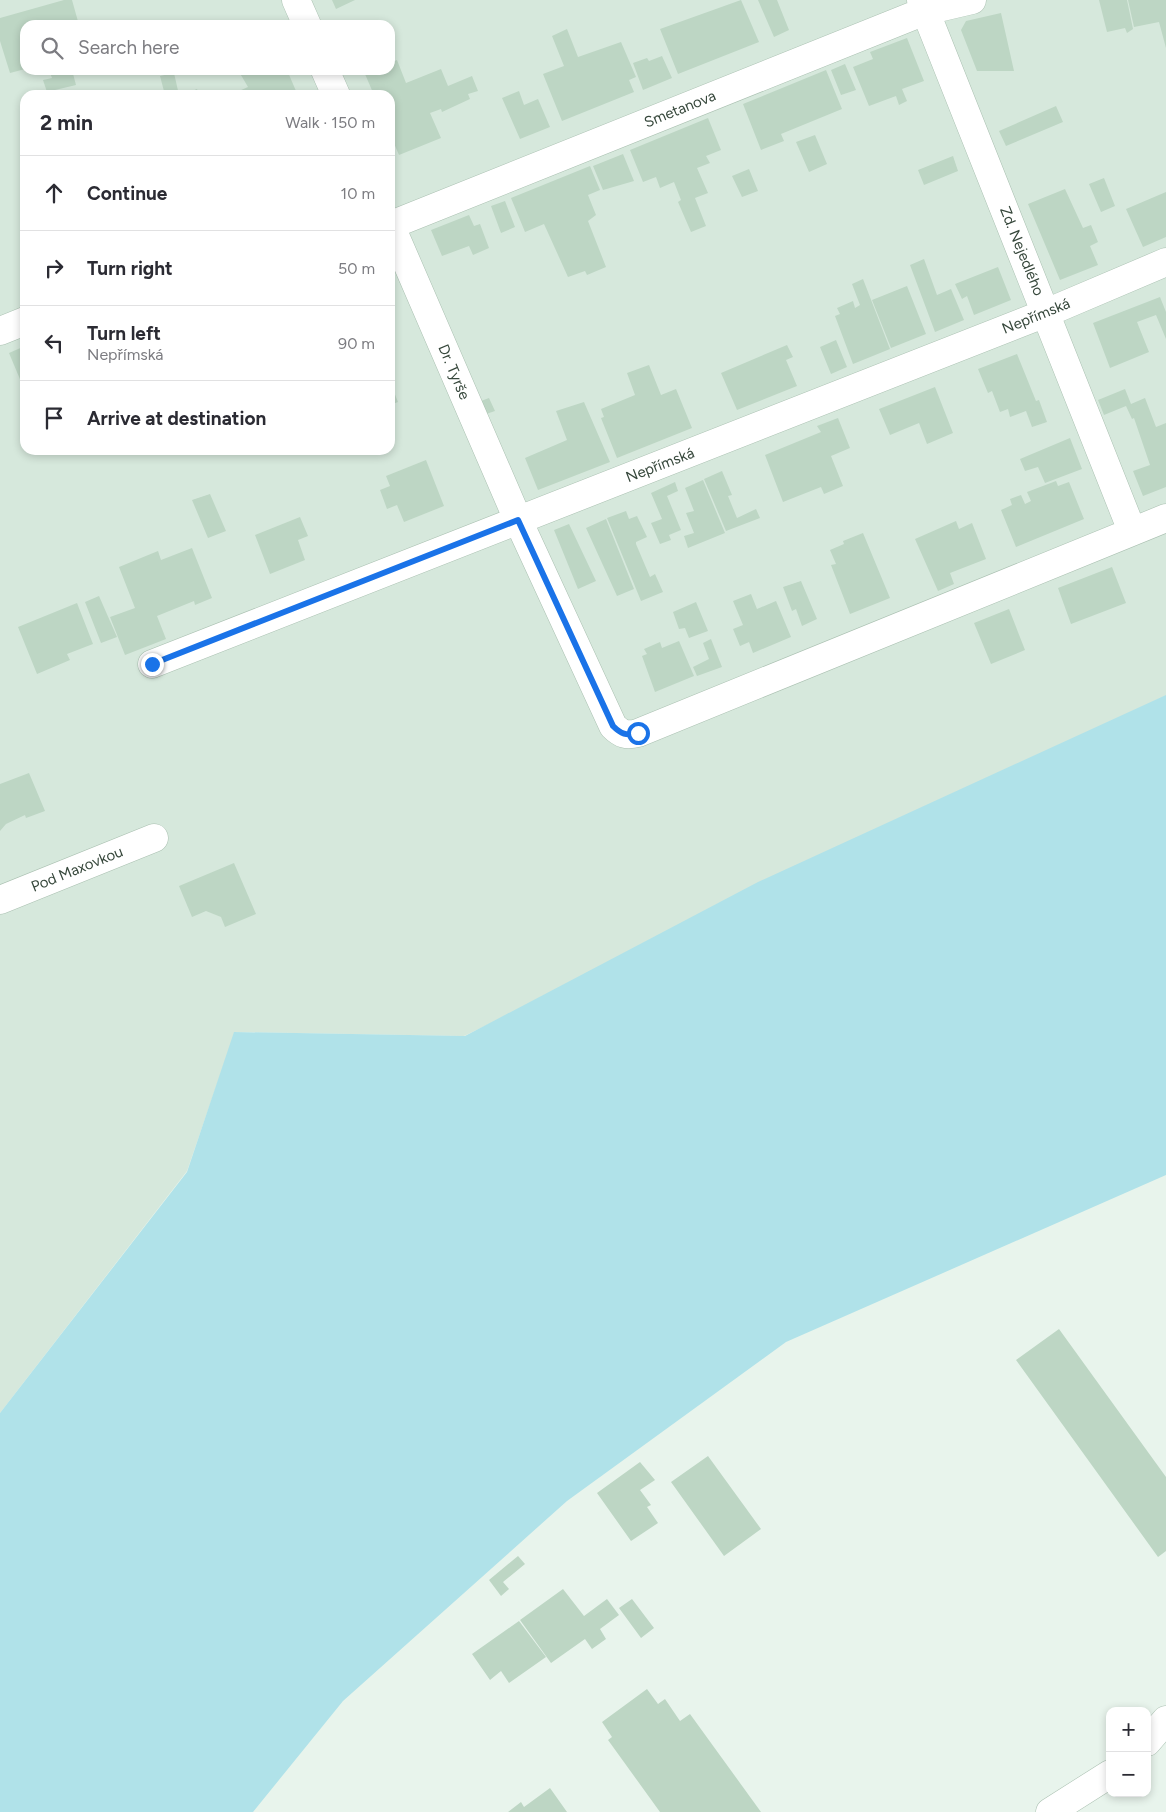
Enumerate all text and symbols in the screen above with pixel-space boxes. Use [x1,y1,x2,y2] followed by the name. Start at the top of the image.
[20,20,395,75] search box
[38,34,66,62] icon: search
[78,36,180,59] text: Search here
[642,86,718,132] street label: Smetanova
[40,110,93,135] text: 2 min
[285,113,375,132] text: Walk · 150 m
[40,179,68,207] icon: ahead
[87,182,167,205] text: Continue
[341,184,375,203] text: 10 m
[996,204,1048,299] street label: Zd. Nejedlého
[40,254,68,282] icon: right
[87,257,173,280] text: Turn right
[338,259,375,278] text: 50 m
[999,294,1073,338] street label: Nepřímská
[87,322,161,345] text: Turn left
[40,329,68,357] icon: left
[338,334,375,353] text: 90 m
[434,342,474,402] street label: Dr. Tyrše
[87,345,164,364] text: Nepřímská
[40,404,68,432] icon: arrive
[87,407,266,430] text: Arrive at destination
[623,444,697,486] street label: Nepřímská
[141,653,164,676] route end
[627,722,650,745] route start
[28,842,126,896] street label: Pod Maxovkou
[1106,1707,1151,1797] map controls
[1106,1707,1151,1752] button: +
[1106,1752,1151,1797] button: −

